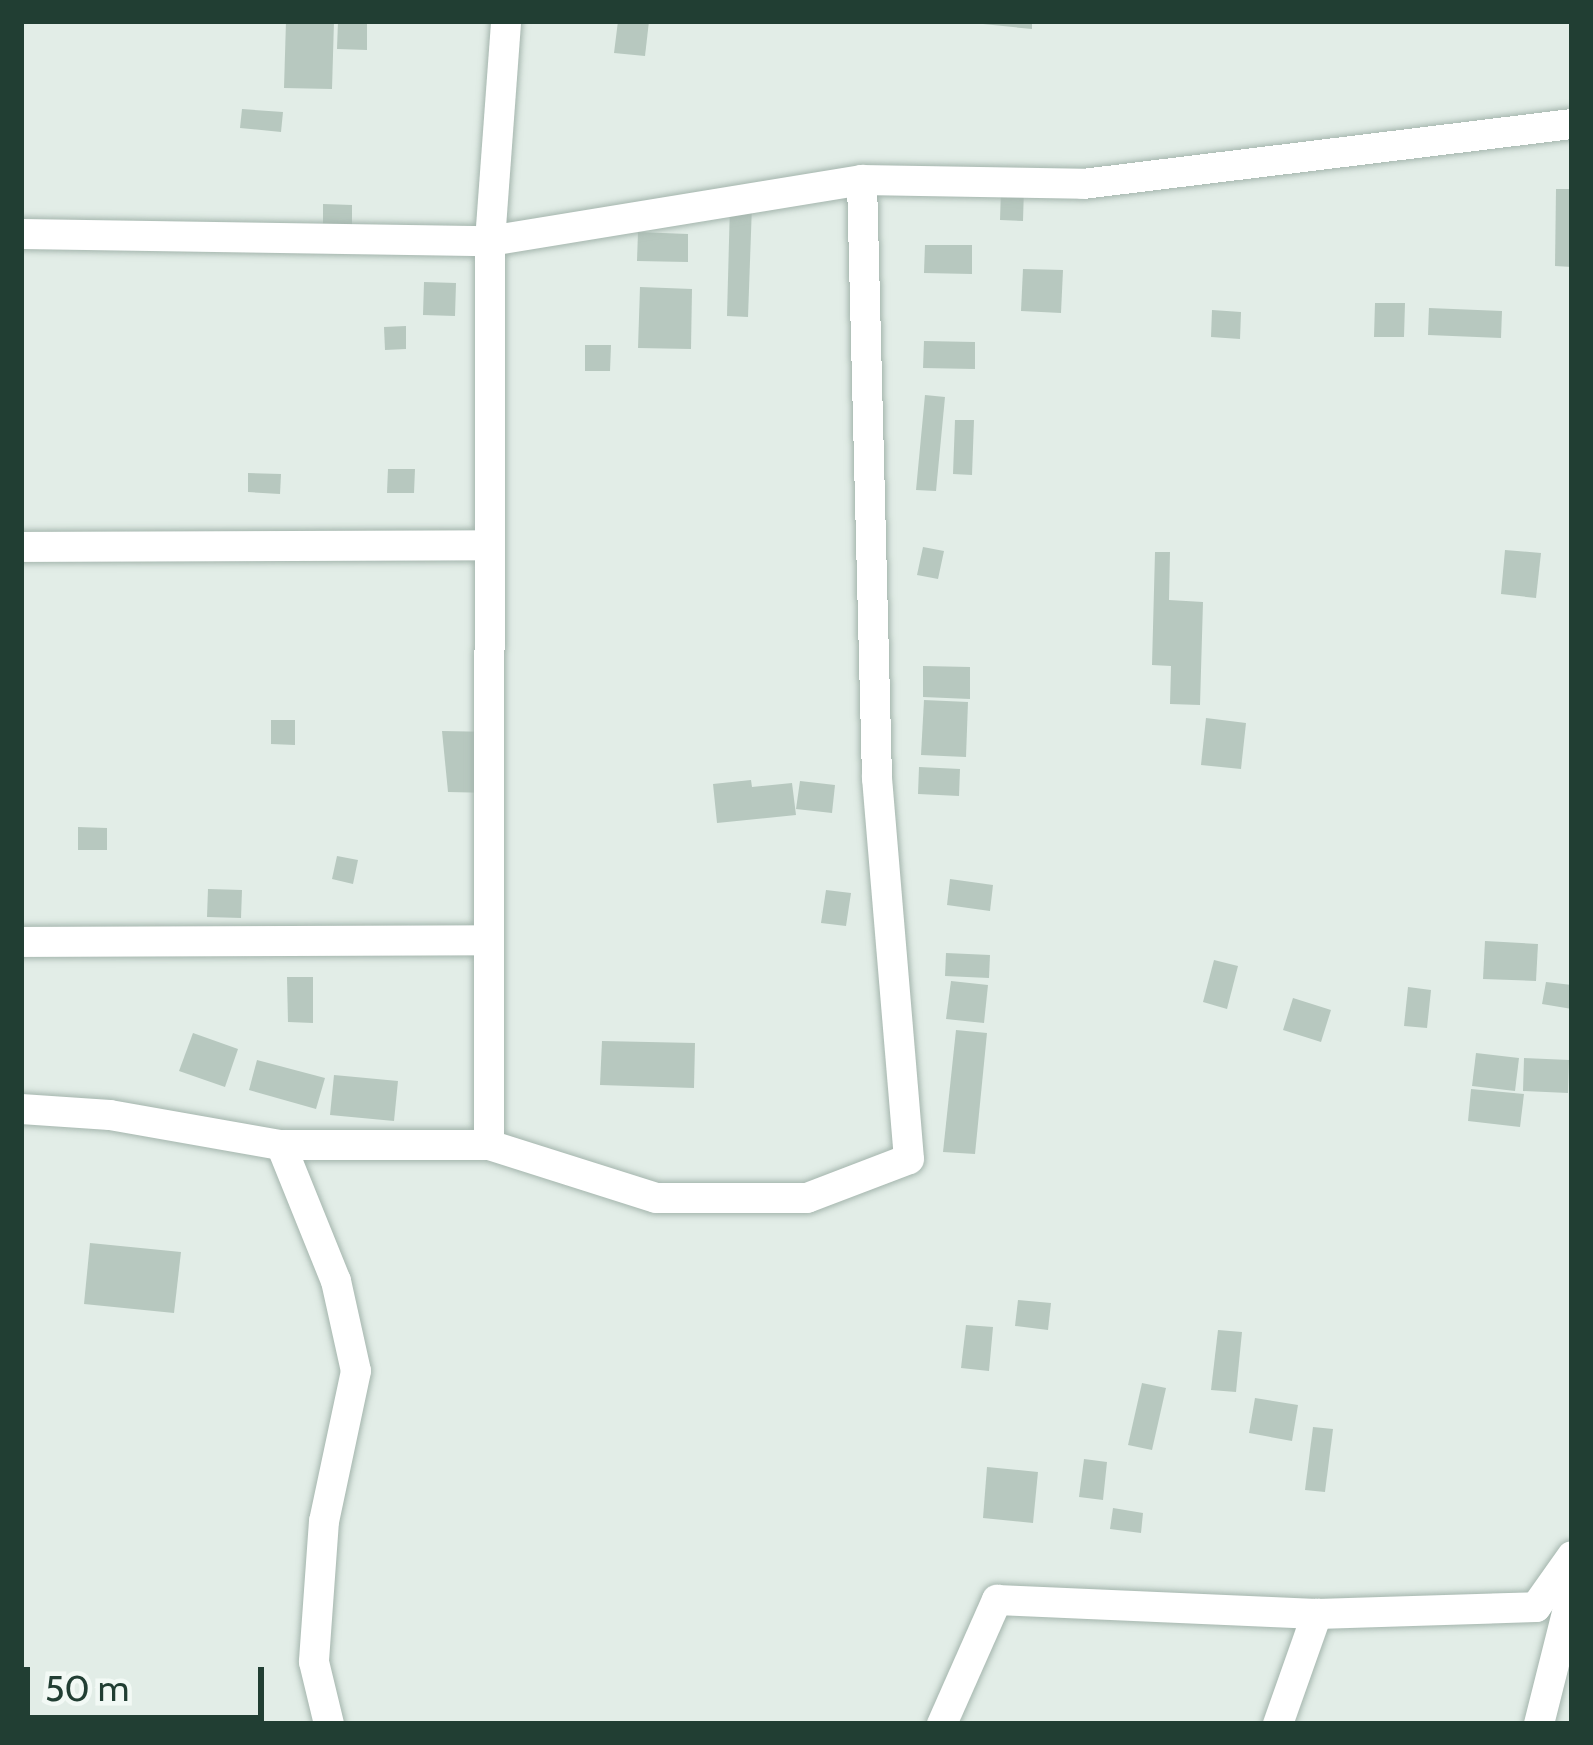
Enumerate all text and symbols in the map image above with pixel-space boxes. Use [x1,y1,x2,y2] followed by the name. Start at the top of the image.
[30,1643,270,1717] scale bar
[45,1666,129,1710] text: 50 m

